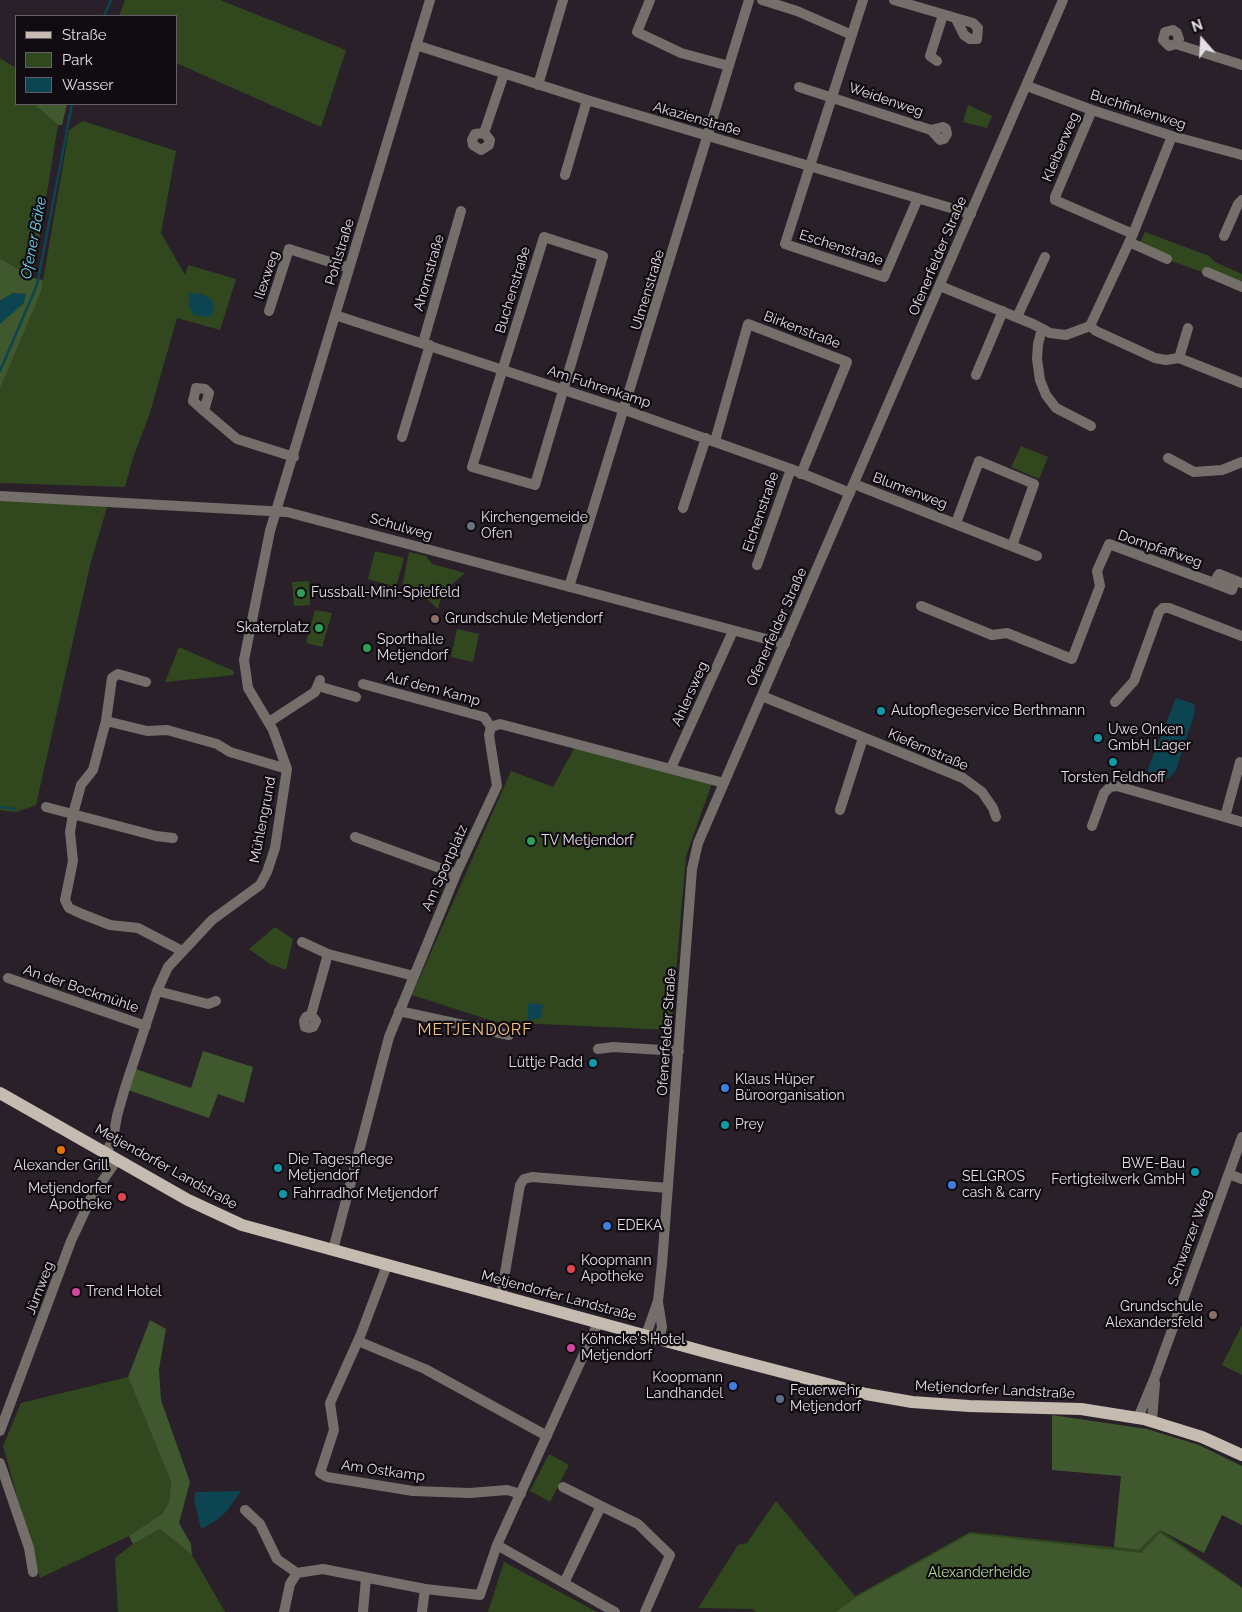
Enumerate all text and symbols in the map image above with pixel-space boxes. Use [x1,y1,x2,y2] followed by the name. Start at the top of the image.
[15,15,178,105] legend
[1177,15,1227,65] north arrow
[1189,17,1205,35] text: N
[62,26,106,44] text: Straße
[62,51,93,69] text: Park
[62,76,114,94] text: Wasser
[846,79,926,121] street label: Weidenweg
[1088,87,1188,133] street label: Buchfinkenweg
[651,98,743,140] street label: Akazienstraße
[1039,110,1083,184] street label: Kleiberweg
[905,194,971,318] street label: Ofenerfelder Straße
[17,195,51,281] water label: Ofener Bäke
[322,217,358,287] street label: Pohlstraße
[797,227,885,269] street label: Eschenstraße
[410,233,448,313] street label: Ahornstraße
[492,245,534,335] street label: Buchenstraße
[251,248,283,302] street label: Ilexweg
[628,248,668,332] street label: Ulmenstraße
[761,308,843,352] street label: Birkenstraße
[545,362,653,412] street label: Am Fuhrenkamp
[870,469,950,513] street label: Blumenweg
[739,470,783,554] street label: Eichenstraße
[368,510,434,544] street label: Schulweg
[481,510,588,542] place label: Kirchengemeide Ofen
[465,520,477,532] marker: Kirchengemeide Ofen
[1116,527,1204,571] street label: Dompfaffweg
[743,565,811,689] street label: Ofenerfelder Straße
[311,585,460,601] place label: Fussball-Mini-Spielfeld
[295,587,307,599] marker: Fussball-Mini-Spielfeld
[445,611,603,627] place label: Grundschule Metjendorf
[429,613,441,625] marker: Grundschule Metjendorf
[236,620,309,636] place label: Skaterplatz
[313,622,325,634] marker: Skaterplatz
[377,632,448,664] place label: Sporthalle Metjendorf
[361,642,373,654] marker: Sporthalle Metjendorf
[668,659,712,729] street label: Ahlersweg
[384,668,482,710] street label: Auf dem Kamp
[891,703,1085,719] place label: Autopflegeservice Berthmann
[875,705,887,717] marker: Autopflegeservice Berthmann
[1108,722,1191,754] place label: Uwe Onken GmbH Lager
[885,726,971,774] street label: Kiefernstraße
[1092,732,1104,744] marker: Uwe Onken GmbH Lager
[1107,756,1119,768] marker: Torsten Feldhoff
[1061,770,1165,786] place label: Torsten Feldhoff
[246,775,280,865] street label: Mühlengrund
[419,822,471,914] street label: Am Sportplatz
[541,833,634,849] place label: TV Metjendorf
[525,835,537,847] marker: TV Metjendorf
[21,961,141,1017] street label: An der Bockmühle
[654,968,680,1096] street label: Ofenerfelder Straße
[416,1020,534,1040] district label: METJENDORF
[509,1055,583,1071] place label: Lüttje Padd
[587,1057,599,1069] marker: Lüttje Padd
[735,1072,845,1104] place label: Klaus Hüper Büroorganisation
[719,1082,731,1094] marker: Klaus Hüper Büroorganisation
[735,1117,764,1133] place label: Prey
[719,1119,731,1131] marker: Prey
[92,1121,240,1213] street label: Metjendorfer Landstraße
[55,1144,67,1156] marker: Alexander Grill
[288,1152,393,1184] place label: Die Tagespflege Metjendorf
[1051,1156,1185,1188] place label: BWE-Bau Fertigteilwerk GmbH
[13,1158,109,1174] place label: Alexander Grill
[272,1162,284,1174] marker: Die Tagespflege Metjendorf
[1189,1166,1201,1178] marker: BWE-Bau Fertigteilwerk GmbH
[962,1169,1041,1202] place label: SELGROS cash & carry
[946,1179,958,1191] marker: SELGROS cash & carry
[28,1181,112,1214] place label: Metjendorfer Apotheke
[293,1186,438,1202] place label: Fahrradhof Metjendorf
[1165,1187,1215,1289] street label: Schwarzer Weg
[277,1188,289,1200] marker: Fahrradhof Metjendorf
[116,1191,128,1203] marker: Metjendorfer Apotheke
[617,1218,663,1234] place label: EDEKA
[601,1220,613,1232] marker: EDEKA
[581,1253,652,1285] place label: Koopmann Apotheke
[22,1259,58,1317] street label: Jürnweg
[565,1263,577,1275] marker: Koopmann Apotheke
[479,1267,639,1325] street label: Metjendorfer Landstraße
[86,1284,162,1300] place label: Trend Hotel
[70,1286,82,1298] marker: Trend Hotel
[1105,1299,1203,1331] place label: Grundschule Alexandersfeld
[1207,1309,1219,1321] marker: Grundschule Alexandersfeld
[581,1332,685,1364] place label: Köhncke's Hotel Metjendorf
[565,1342,577,1354] marker: Köhncke's Hotel Metjendorf
[646,1370,723,1402] place label: Koopmann Landhandel
[915,1377,1075,1403] street label: Metjendorfer Landstraße
[727,1380,739,1392] marker: Koopmann Landhandel
[790,1383,861,1415] place label: Feuerwehr Metjendorf
[774,1393,786,1405] marker: Feuerwehr Metjendorf
[340,1457,426,1485] street label: Am Ostkamp
[928,1565,1030,1581] park label: Alexanderheide

